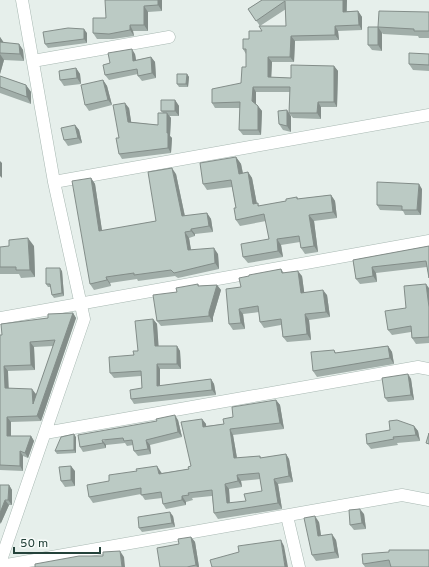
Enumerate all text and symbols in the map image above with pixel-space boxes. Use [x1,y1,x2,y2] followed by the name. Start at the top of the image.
[14,529,100,555] scale bar
[20,536,48,552] text: 50 m

